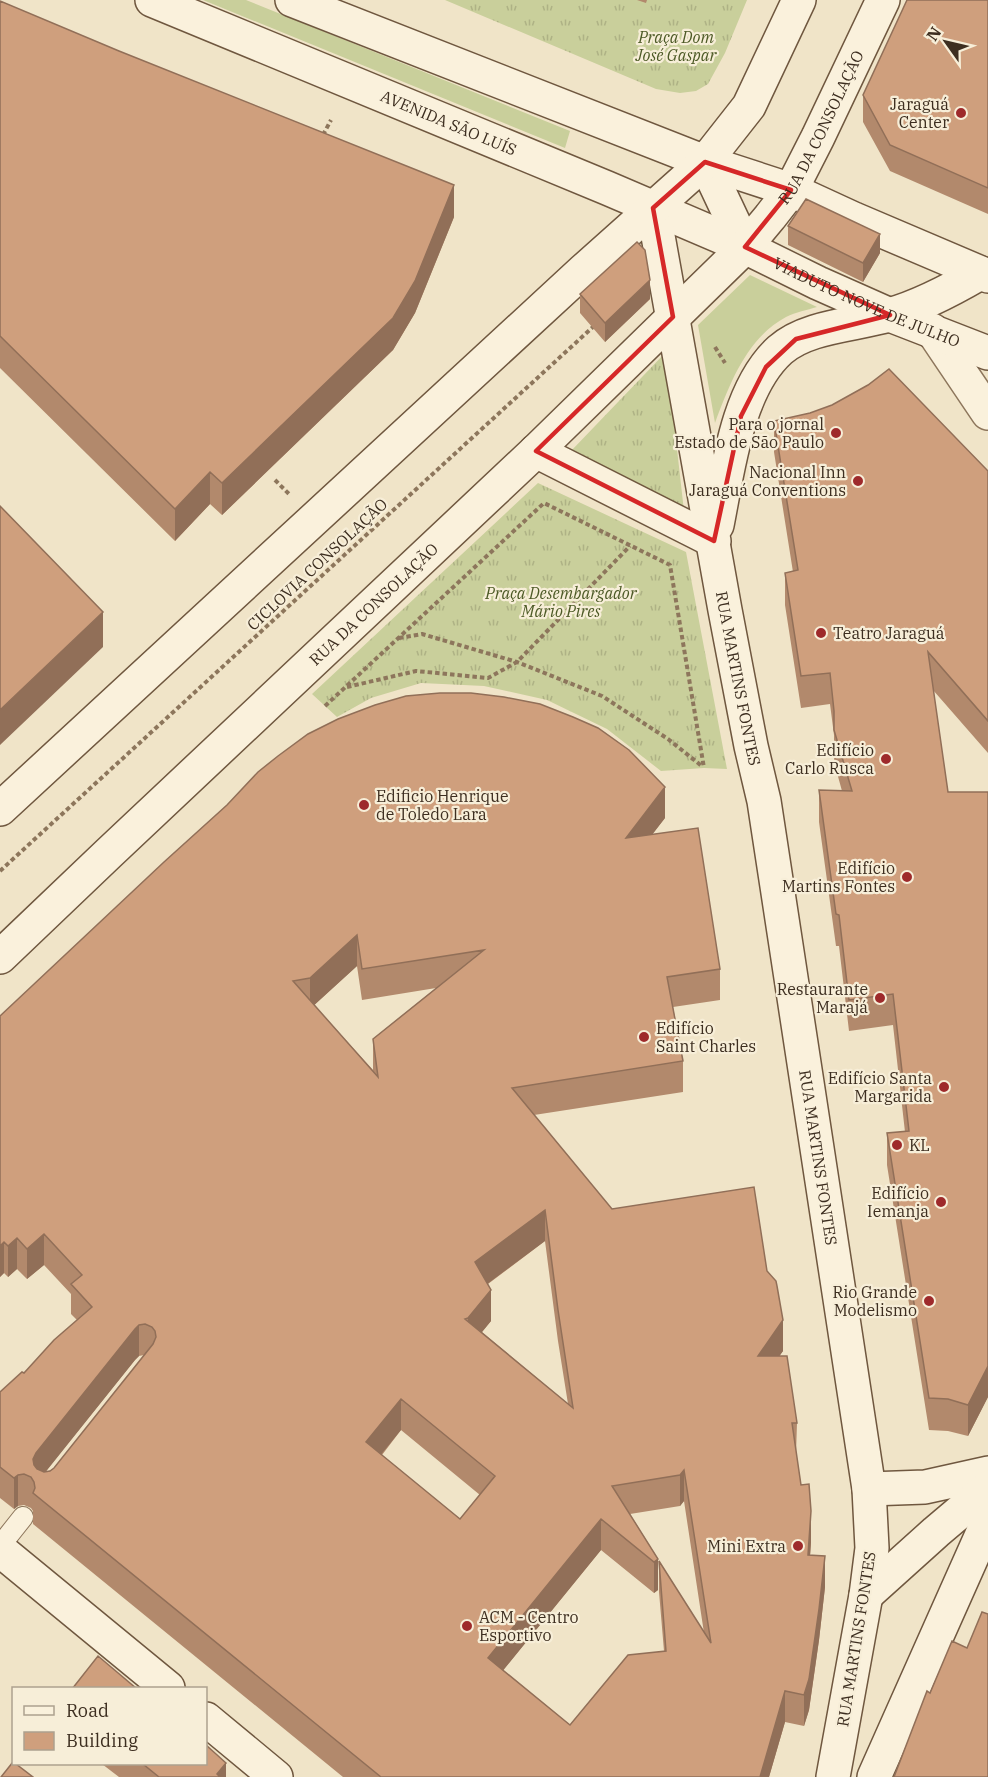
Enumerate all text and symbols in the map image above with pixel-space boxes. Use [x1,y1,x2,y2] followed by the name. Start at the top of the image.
[916,12,976,72] north arrow
[922,23,945,44] text: N
[634,27,718,65] park label: Praça Dom José Gaspar
[774,47,868,208] street label: RUA DA CONSOLAÇÃO
[378,86,520,160] street label: AVENIDA SÃO LUÍS
[890,94,949,132] place label: Jaraguá Center
[954,106,968,120] marker: Jaraguá Center
[770,252,963,351] street label: VIADUTO NOVE DE JULHO
[674,414,824,452] place label: Para o jornal Estado de São Paulo
[829,426,843,440] marker: Para o jornal Estado de São Paulo
[689,462,846,500] place label: Nacional Inn Jaraguá Conventions
[851,474,865,488] marker: Nacional Inn Jaraguá Conventions
[243,494,391,634] street label: CICLOVIA CONSOLAÇÃO
[305,538,442,669] street label: RUA DA CONSOLAÇÃO
[484,583,638,621] park label: Praça Desembargador Mário Pires
[712,589,765,768] street label: RUA MARTINS FONTES
[833,623,945,643] place label: Teatro Jaraguá
[814,626,828,640] marker: Teatro Jaraguá
[785,740,874,778] place label: Edifício Carlo Rusca
[879,752,893,766] marker: Edifício Carlo Rusca
[376,786,509,824] place label: Edificio Henrique de Toledo Lara
[357,798,371,812] marker: Edificio Henrique de Toledo Lara
[782,858,895,896] place label: Edifício Martins Fontes
[900,870,914,884] marker: Edifício Martins Fontes
[777,979,868,1017] place label: Restaurante Marajá
[873,991,887,1005] marker: Restaurante Marajá
[656,1018,756,1056] place label: Edifício Saint Charles
[637,1030,651,1044] marker: Edifício Saint Charles
[795,1068,842,1247] street label: RUA MARTINS FONTES
[828,1068,932,1106] place label: Edifício Santa Margarida
[937,1080,951,1094] marker: Edifício Santa Margarida
[909,1135,930,1155] place label: KL
[890,1138,904,1152] marker: KL
[867,1183,929,1221] place label: Edifício Iemanja
[934,1195,948,1209] marker: Edifício Iemanja
[833,1282,917,1320] place label: Rio Grande Modelismo
[922,1294,936,1308] marker: Rio Grande Modelismo
[707,1536,786,1556] place label: Mini Extra
[791,1539,805,1553] marker: Mini Extra
[832,1550,880,1728] street label: RUA MARTINS FONTES
[479,1607,578,1645] place label: ACM - Centro Esportivo
[460,1619,474,1633] marker: ACM - Centro Esportivo
[12,1687,207,1765] legend
[66,1699,109,1722] text: Road
[66,1729,138,1752] text: Building

